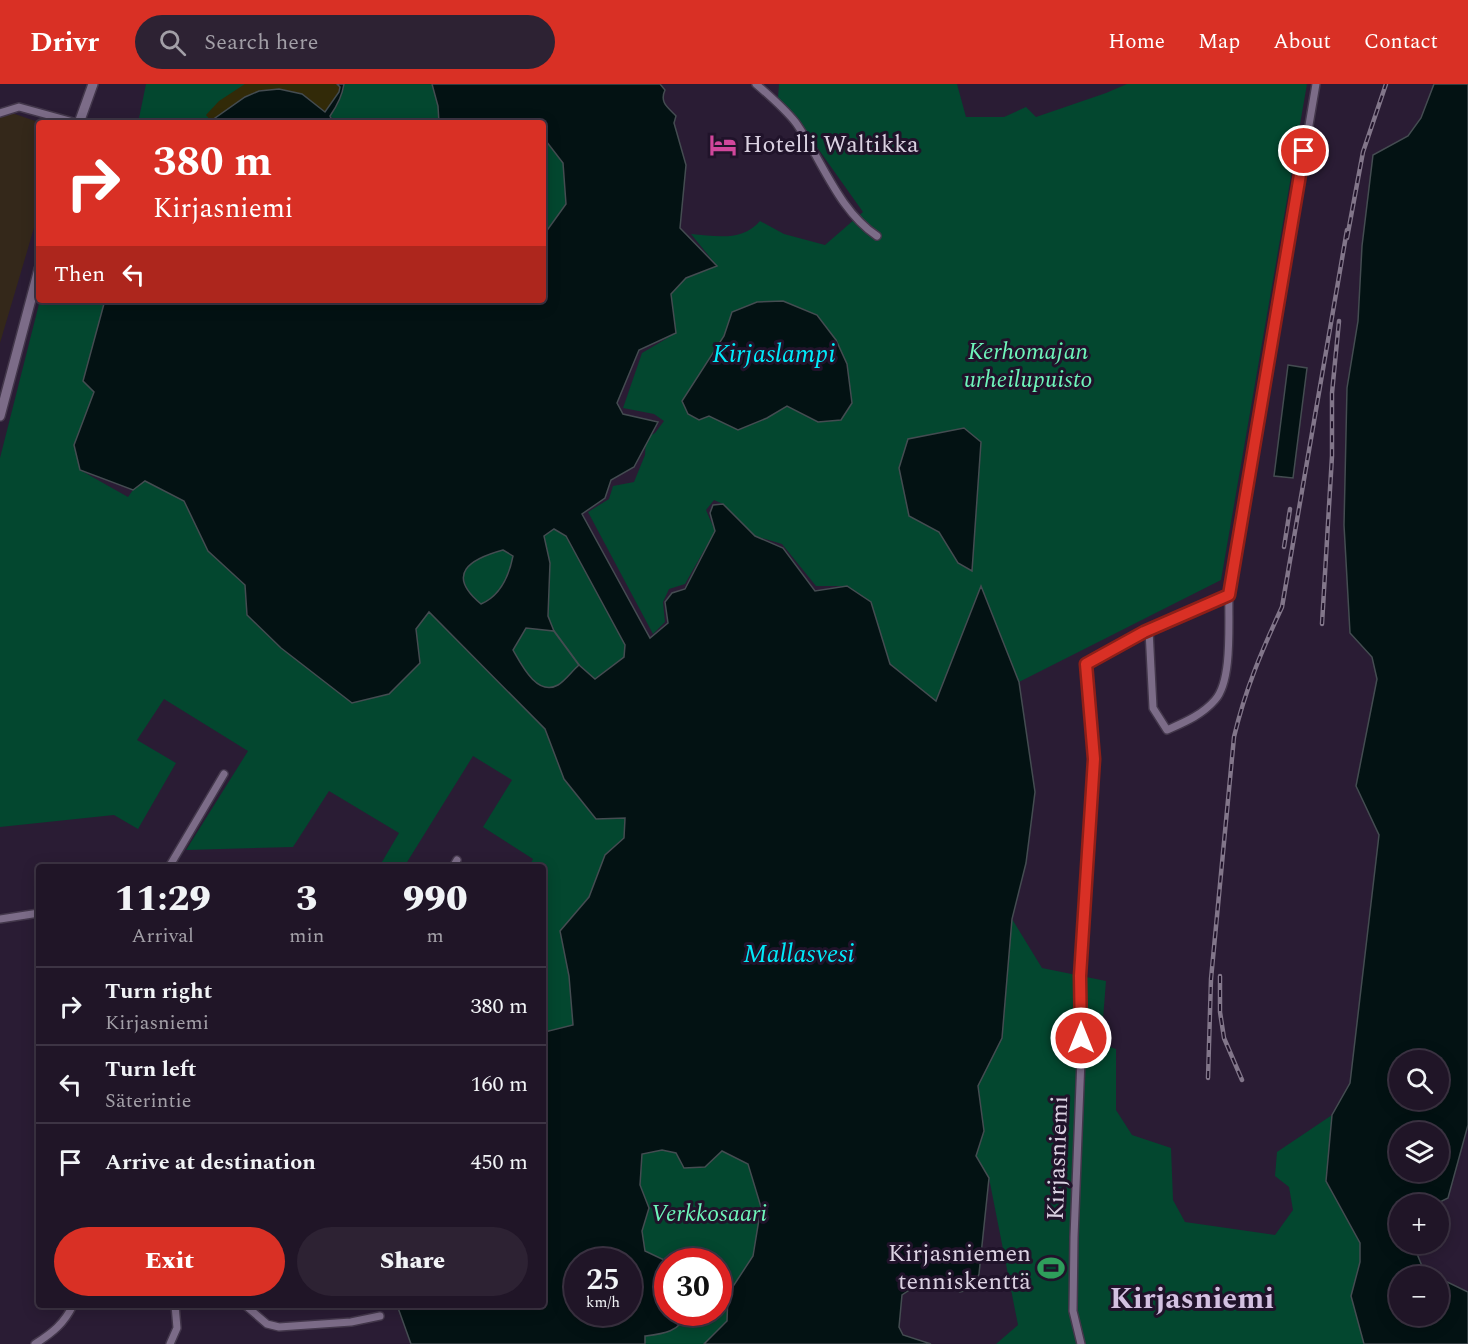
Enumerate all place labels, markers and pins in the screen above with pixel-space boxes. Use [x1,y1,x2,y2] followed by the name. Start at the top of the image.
[1278,125,1329,176] pin
[743,127,919,163] place label: Hotelli Waltikka
[708,130,738,160] hotel icon: Hotelli Waltikka
[888,1236,1031,1300] place label: Kirjasniemen tenniskenttä
[1036,1253,1066,1283] sports icon: Kirjasniemen tenniskenttä

